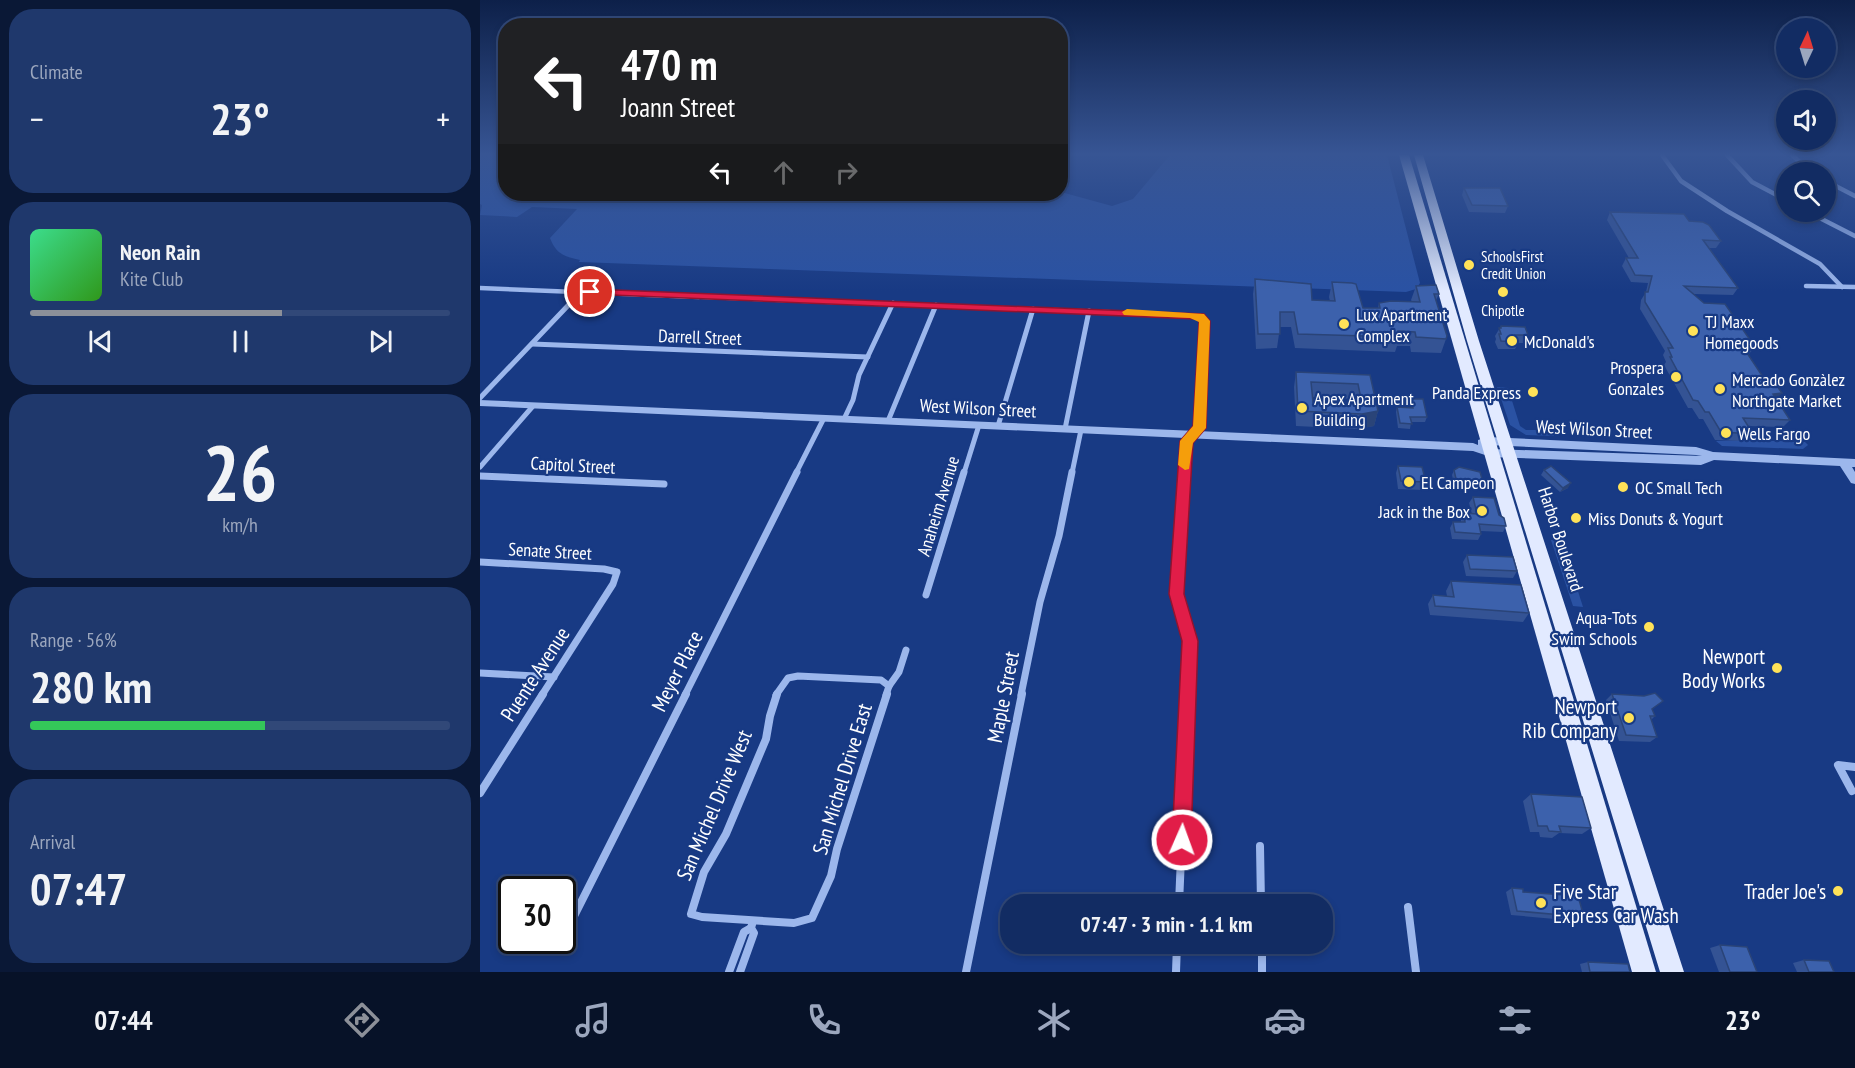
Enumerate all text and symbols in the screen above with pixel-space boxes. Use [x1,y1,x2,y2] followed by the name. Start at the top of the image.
[1776,18,1836,78] north arrow
[1776,18,1836,222] map controls
[621,37,718,92] text: 470 m
[522,42,600,120] icon: left
[30,59,83,85] text: Climate
[210,89,270,147] text: 23°
[621,90,735,124] text: Joann Street
[1776,90,1836,150] button: sound
[30,97,44,140] text: −
[436,97,450,140] text: +
[704,156,737,189] icon: left
[767,156,800,189] icon: ahead
[830,156,863,189] icon: right
[1776,162,1836,222] button: search
[120,238,200,266] text: Neon Rain
[1481,247,1546,283] place label: SchoolsFirst Credit Union
[1462,258,1476,272] marker: SchoolsFirst Credit Union
[120,266,183,292] text: Kite Club
[564,266,615,317] pin
[573,275,606,308] icon: arrive
[1496,285,1510,299] marker: Chipotle
[1481,301,1525,320] place label: Chipotle
[1356,303,1447,347] place label: Lux Apartment Complex
[1705,310,1779,354] place label: TJ Maxx Homegoods
[1337,317,1351,331] marker: Lux Apartment Complex
[658,324,742,350] street label: Darrell Street
[1686,324,1700,338] marker: TJ Maxx Homegoods
[84,325,117,358] icon: previous
[224,325,257,358] icon: pause
[364,325,397,358] icon: next
[1524,330,1595,353] place label: McDonald's
[1505,334,1519,348] marker: McDonald's
[1608,356,1664,400] place label: Prospera Gonzales
[1732,368,1845,412] place label: Mercado Gonzàlez Northgate Market
[1669,370,1683,384] marker: Prospera Gonzales
[1432,381,1521,404] place label: Panda Express
[1713,382,1727,396] marker: Mercado Gonzàlez Northgate Market
[1526,385,1540,399] marker: Panda Express
[1314,387,1414,431] place label: Apex Apartment Building
[919,393,1037,423] street label: West Wilson Street
[1295,401,1309,415] marker: Apex Apartment Building
[1535,414,1653,444] street label: West Wilson Street
[203,422,277,523] text: 26
[1738,422,1811,445] place label: Wells Fargo
[1719,426,1733,440] marker: Wells Fargo
[530,451,616,479] street label: Capitol Street
[912,453,964,559] street label: Anaheim Avenue
[1421,471,1494,494] place label: El Campeon
[1402,475,1416,489] marker: El Campeon
[1635,476,1723,499] place label: OC Small Tech
[1616,480,1630,494] marker: OC Small Tech
[1533,484,1589,594] street label: Harbor Boulevard
[1378,500,1471,523] place label: Jack in the Box
[1475,504,1489,518] marker: Jack in the Box
[1588,507,1723,530] place label: Miss Donuts & Yogurt
[1569,511,1583,525] marker: Miss Donuts & Yogurt
[222,512,258,538] text: km/h
[508,537,592,565] street label: Senate Street
[1551,606,1637,650] place label: Aqua-Tots Swim Schools
[1642,620,1656,634] marker: Aqua-Tots Swim Schools
[494,622,576,726] street label: Puente Avenue
[645,626,709,716] street label: Meyer Place
[30,627,117,653] text: Range · 56%
[1682,643,1765,694] place label: Newport Body Works
[981,649,1025,745] street label: Maple Street
[30,657,152,715] text: 280 km
[1770,661,1784,675] marker: Newport Body Works
[1522,693,1617,744] place label: Newport Rib Company
[806,700,878,858] street label: San Michel Drive East
[1622,711,1636,725] marker: Newport Rib Company
[670,725,758,884] street label: San Michel Drive West
[1150,808,1214,872] position arrow
[30,829,75,855] text: Arrival
[30,859,127,917] text: 07:47
[498,876,576,954] speed limit sign: 30
[1553,878,1679,929] place label: Five Star Express Car Wash
[1744,878,1826,905] place label: Trader Joe's
[1831,884,1845,898] marker: Trader Joe's
[1534,896,1548,910] marker: Five Star Express Car Wash
[1080,910,1253,938] text: 07:47 · 3 min · 1.1 km
[341,999,383,1041] icon: directions
[572,999,614,1041] icon: music
[803,999,845,1041] icon: phone
[1033,999,1075,1041] icon: climate
[1264,999,1306,1041] icon: car
[1494,999,1536,1041] icon: filters
[94,1003,153,1037] text: 07:44
[1725,1003,1761,1037] text: 23°

